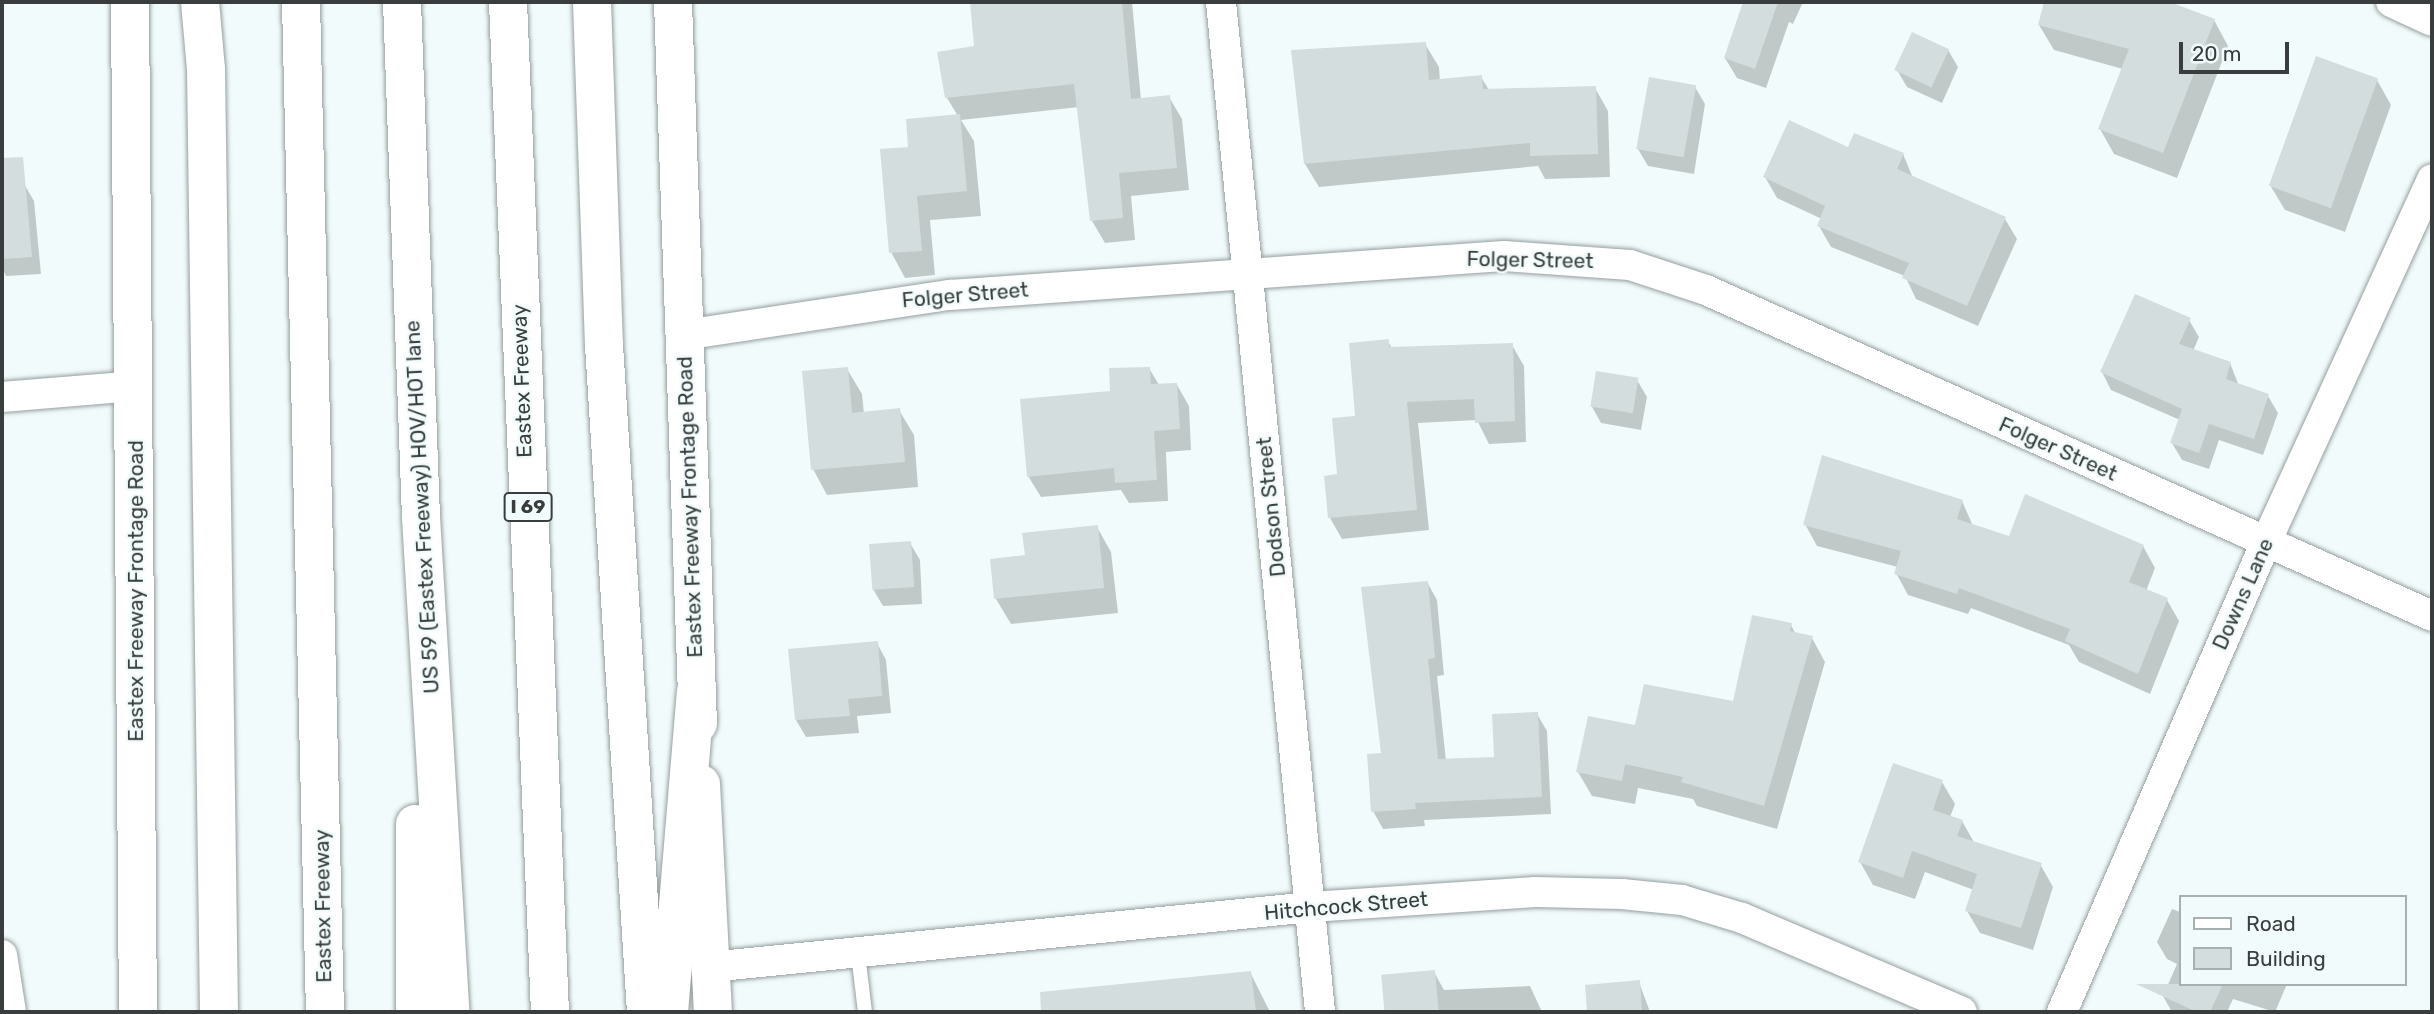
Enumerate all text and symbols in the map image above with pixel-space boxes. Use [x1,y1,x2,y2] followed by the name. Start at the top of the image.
[2182,28,2292,72] scale bar
[2192,41,2241,66] text: 20 m
[1466,246,1594,274] street label: Folger Street
[900,277,1030,313] street label: Folger Street
[507,304,537,458] street label: Eastex Freeway
[400,319,444,695] street label: US 59 (Eastex Freeway) HOV/HOT lane
[672,356,708,658] street label: Eastex Freeway Frontage Road
[1995,412,2121,486] street label: Folger Street
[1251,436,1291,578] street label: Dodson Street
[123,440,149,742] street label: Eastex Freeway Frontage Road
[504,492,552,522] road number: I 69
[2207,534,2279,654] street label: Downs Lane
[309,829,337,983] street label: Eastex Freeway
[1263,886,1429,926] street label: Hitchcock Street
[2178,895,2406,986] legend
[2246,911,2296,936] text: Road
[2246,946,2326,971] text: Building

